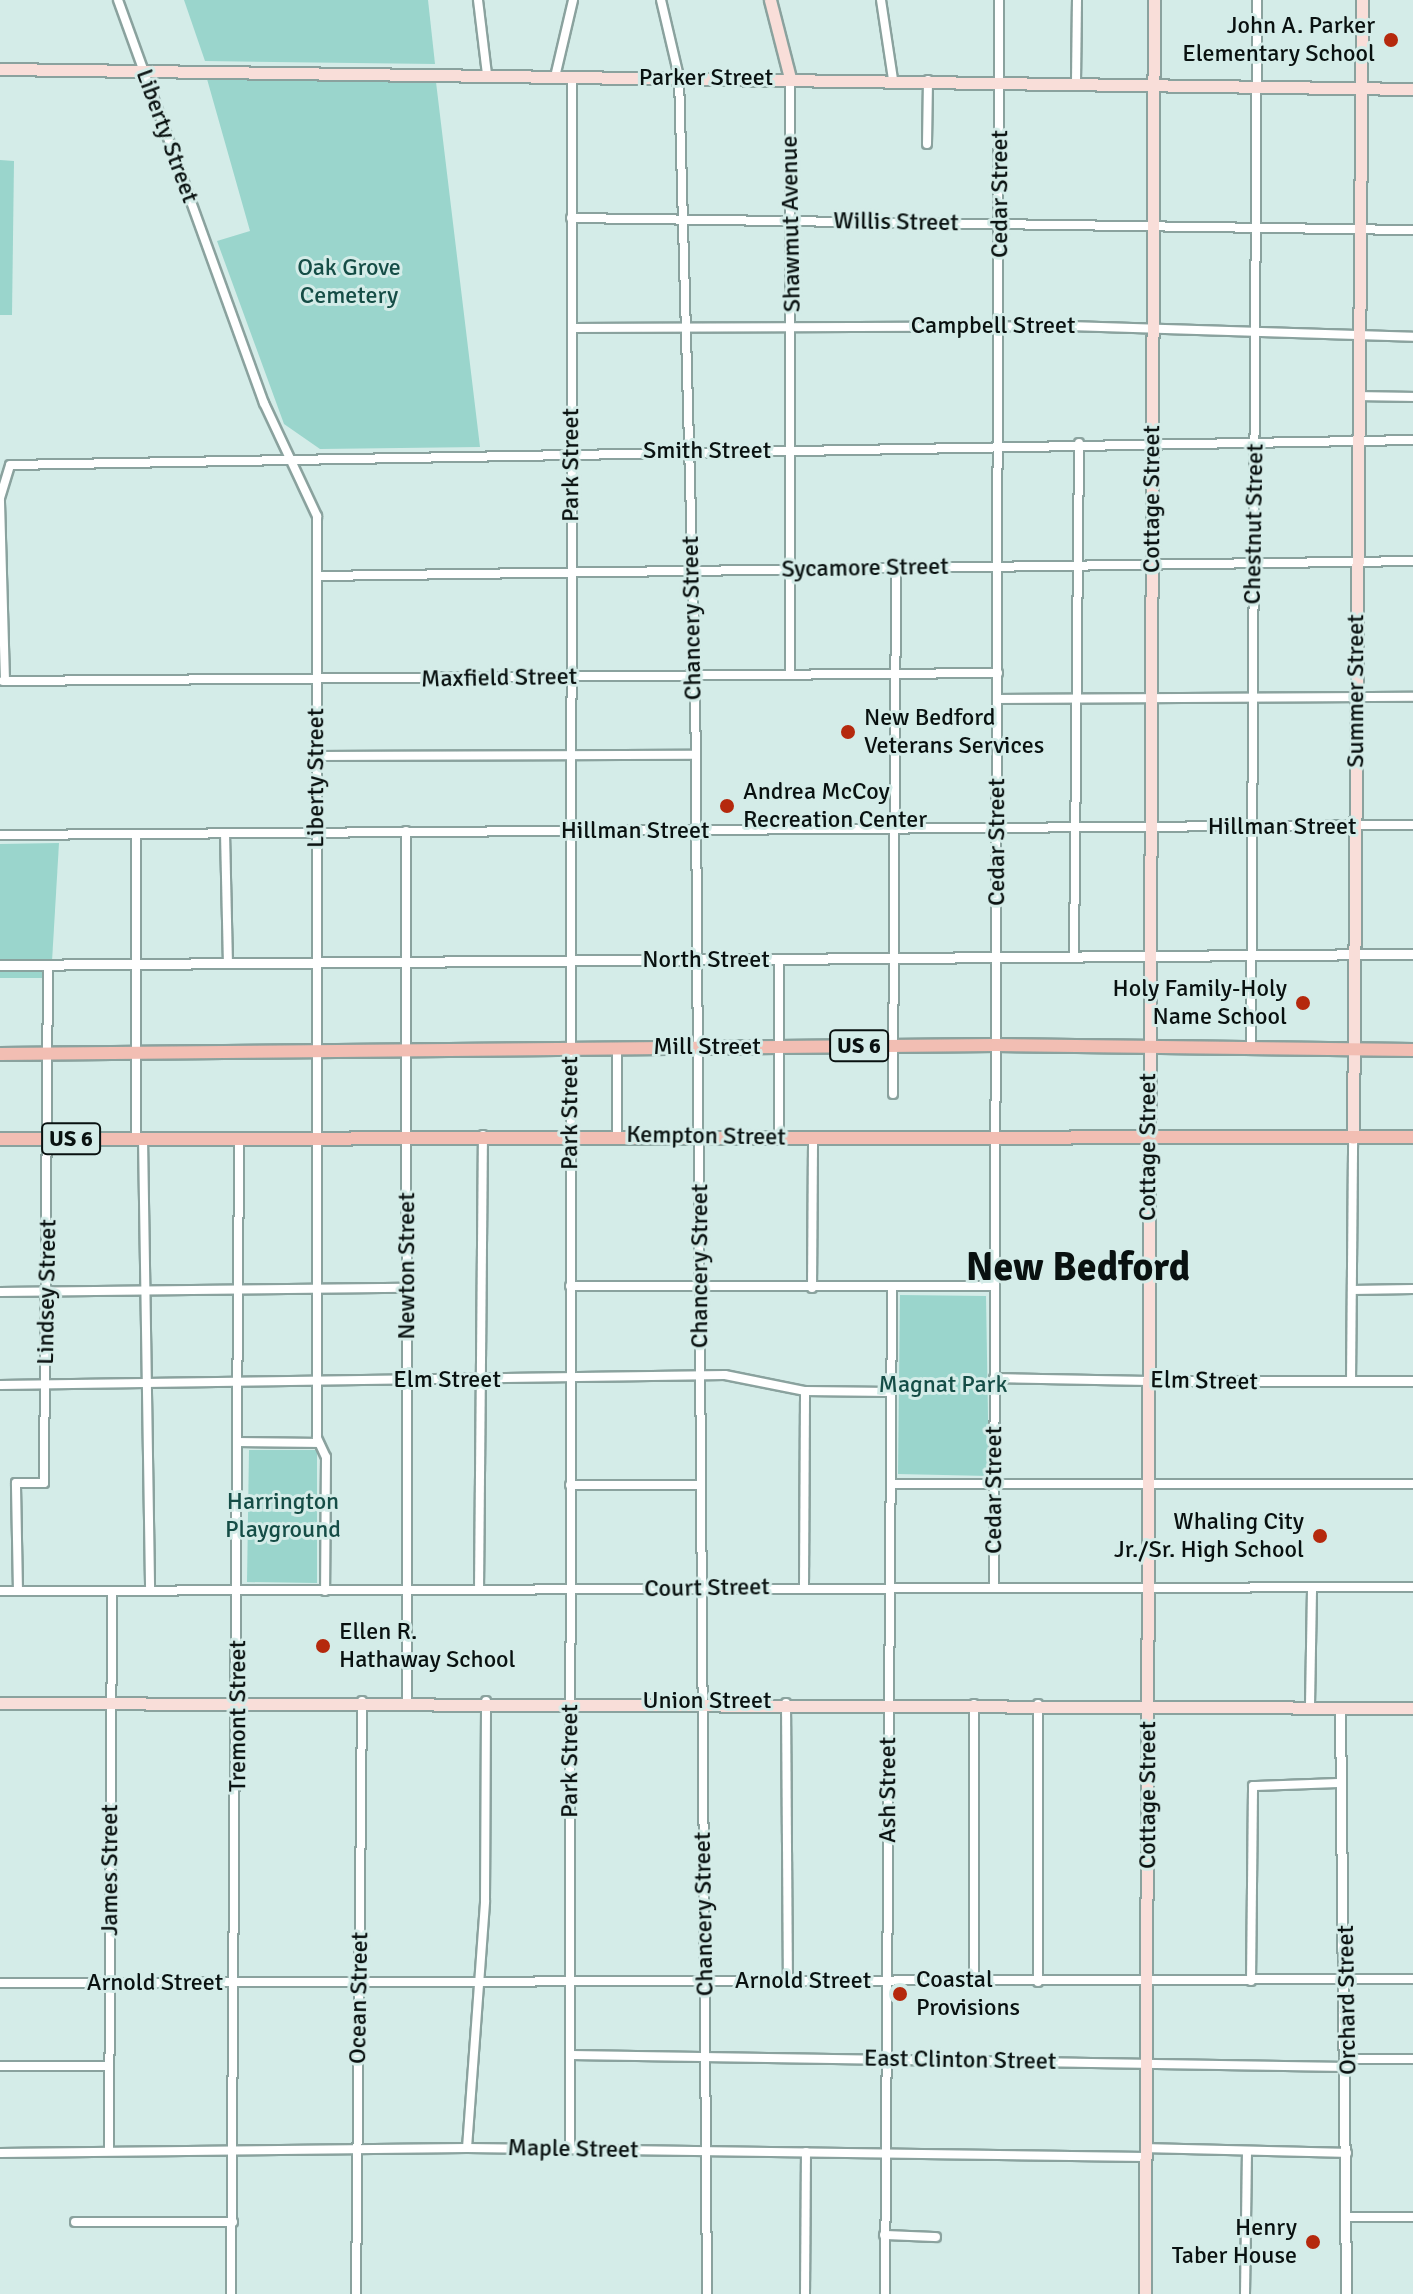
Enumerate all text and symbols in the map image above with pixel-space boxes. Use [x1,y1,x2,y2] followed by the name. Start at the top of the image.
[1182,12,1375,68] place label: John A. Parker Elementary School
[1382,31,1400,49] marker: John A. Parker Elementary School
[639,64,773,92] street label: Parker Street
[130,65,204,207] street label: Liberty Street
[986,130,1014,258] street label: Cedar Street
[775,135,807,313] street label: Shawmut Avenue
[833,207,959,237] street label: Willis Street
[297,254,401,310] park label: Oak Grove Cemetery
[911,312,1075,340] street label: Campbell Street
[557,408,585,522] street label: Park Street
[1138,425,1166,573] street label: Cottage Street
[643,437,771,465] street label: Smith Street
[1238,443,1270,605] street label: Chestnut Street
[676,536,708,700] street label: Chancery Street
[781,552,949,584] street label: Sycamore Street
[1342,614,1370,768] street label: Summer Street
[421,662,577,694] street label: Maxfield Street
[864,704,1044,760] place label: New Bedford Veterans Services
[302,708,330,848] street label: Liberty Street
[839,723,857,741] marker: New Bedford Veterans Services
[743,778,927,834] place label: Andrea McCoy Recreation Center
[983,778,1011,906] street label: Cedar Street
[718,797,736,815] marker: Andrea McCoy Recreation Center
[1208,813,1356,841] street label: Hillman Street
[561,817,709,845] street label: Hillman Street
[642,946,770,974] street label: North Street
[1113,975,1287,1031] place label: Holy Family-Holy Name School
[1294,994,1312,1012] marker: Holy Family-Holy Name School
[829,1028,889,1064] road number: US 6
[653,1033,761,1061] street label: Mill Street
[556,1056,584,1170] street label: Park Street
[1134,1073,1162,1221] street label: Cottage Street
[626,1120,786,1152] street label: Kempton Street
[41,1121,101,1157] road number: US 6
[686,1184,714,1348] street label: Chancery Street
[393,1192,421,1340] street label: Newton Street
[31,1219,63,1365] street label: Lindsey Street
[966,1243,1190,1291] district label: New Bedford
[393,1366,501,1394] street label: Elm Street
[1150,1366,1258,1396] street label: Elm Street
[879,1371,1007,1399] park label: Magnat Park
[980,1426,1008,1554] street label: Cedar Street
[225,1488,341,1544] park label: Harrington Playground
[1114,1508,1304,1564] place label: Whaling City Jr./Sr. High School
[1311,1527,1329,1545] marker: Whaling City Jr./Sr. High School
[644,1573,770,1603] street label: Court Street
[339,1618,516,1674] place label: Ellen R. Hathaway School
[314,1637,332,1655] marker: Ellen R. Hathaway School
[224,1640,252,1792] street label: Tremont Street
[642,1687,772,1715] street label: Union Street
[556,1704,584,1818] street label: Park Street
[1134,1721,1162,1869] street label: Cottage Street
[874,1737,902,1843] street label: Ash Street
[96,1804,124,1936] street label: James Street
[688,1832,720,1996] street label: Chancery Street
[1331,1925,1363,2075] street label: Orchard Street
[343,1932,375,2064] street label: Ocean Street
[916,1966,1020,2022] place label: Coastal Provisions
[735,1967,871,1995] street label: Arnold Street
[87,1969,223,1997] street label: Arnold Street
[891,1985,909,2003] marker: Coastal Provisions
[864,2044,1056,2076] street label: East Clinton Street
[507,2133,639,2165] street label: Maple Street
[1172,2214,1297,2270] place label: Henry Taber House
[1304,2233,1322,2251] marker: Henry Taber House

